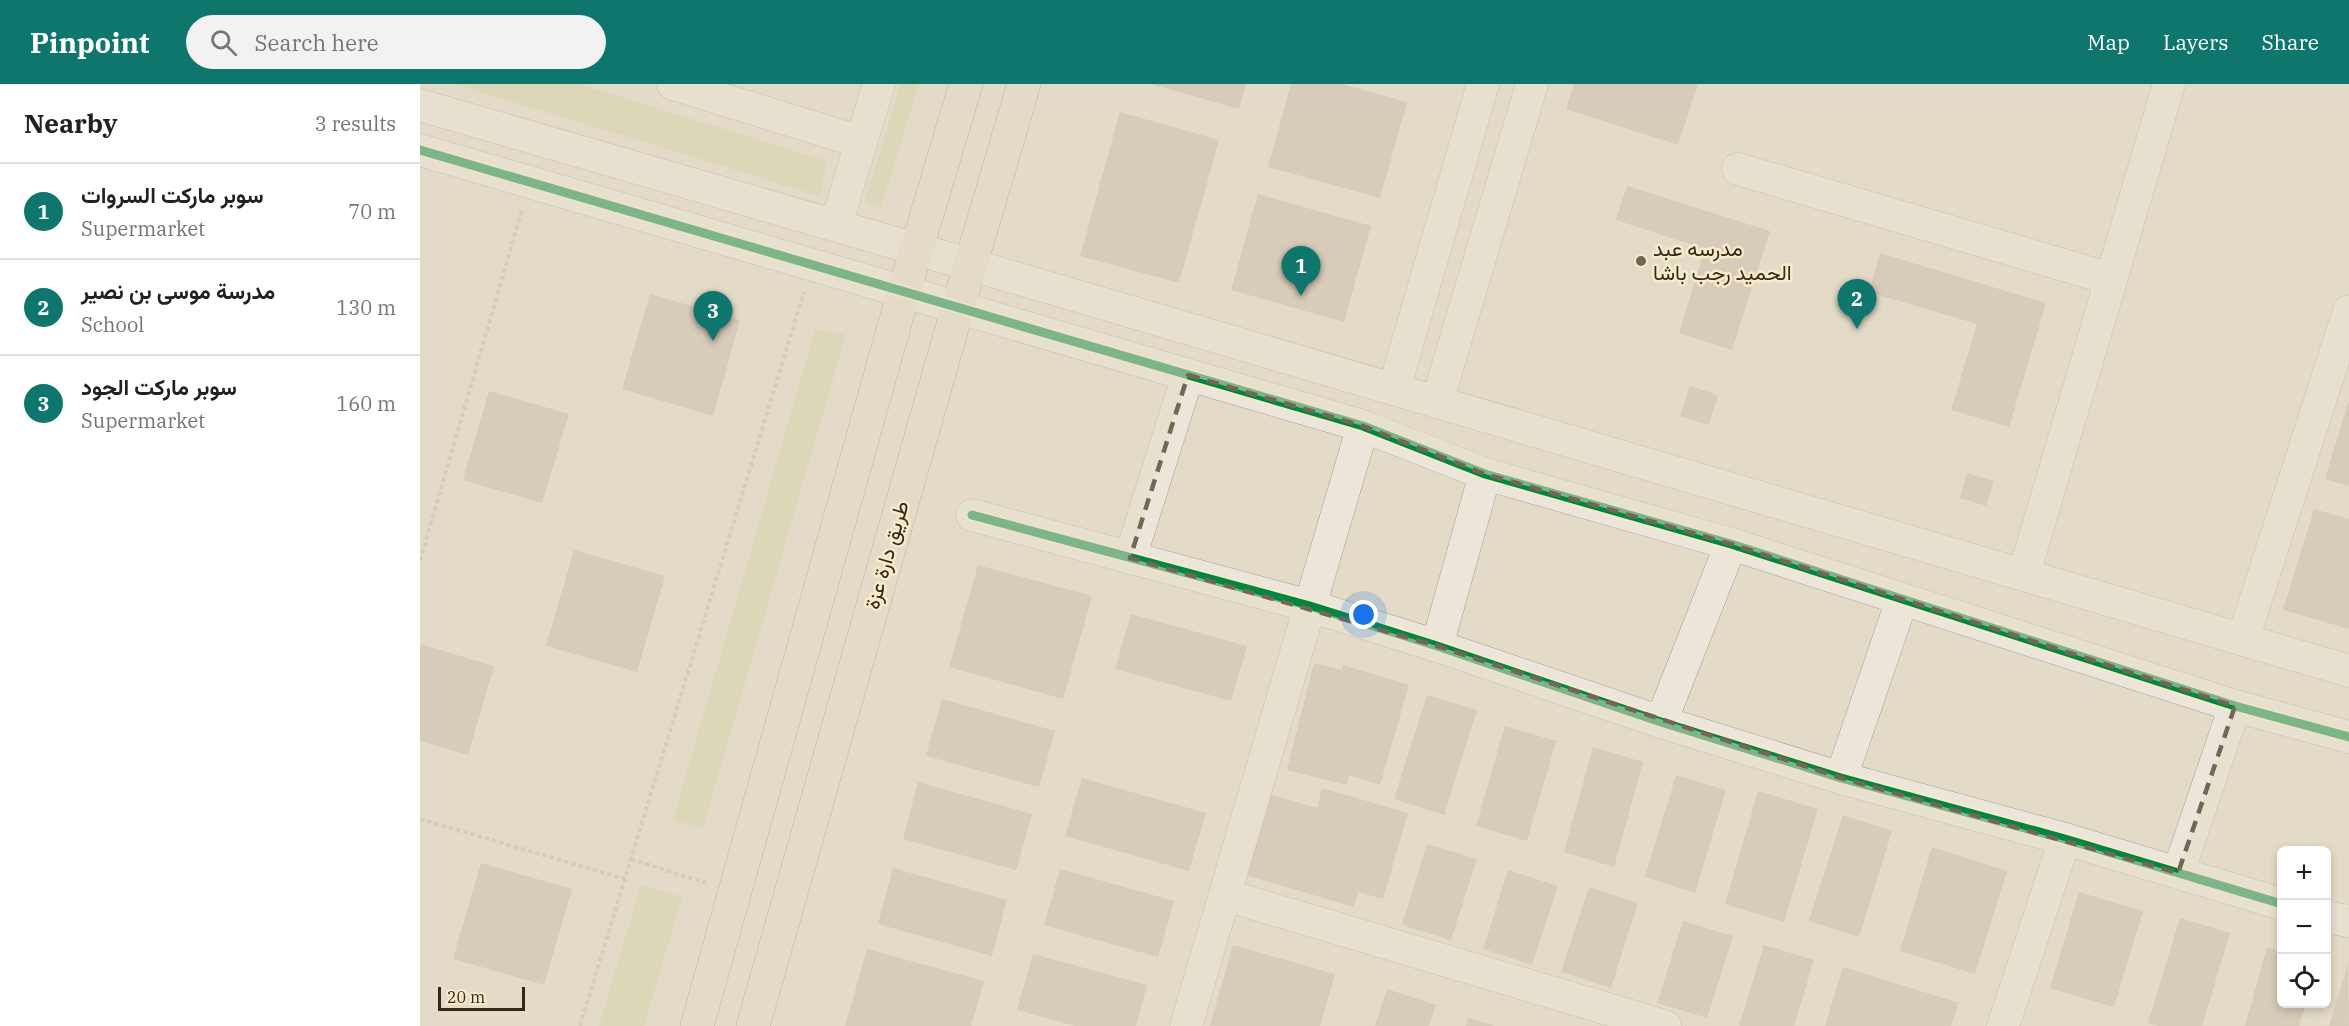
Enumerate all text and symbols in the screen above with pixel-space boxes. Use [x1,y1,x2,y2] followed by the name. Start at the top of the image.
[186,15,606,69] search box
[30,24,150,61] text: Pinpoint
[207,26,240,59] icon: search
[255,28,378,57] text: Search here
[2087,28,2130,56] text: Map
[2163,28,2229,56] text: Layers
[2262,28,2319,56] text: Share
[24,106,118,140] text: Nearby
[315,110,396,137] text: 3 results
[81,180,264,209] text: سوبر ماركت السروات
[38,198,50,225] text: 1
[348,198,396,225] text: 70 m
[81,215,205,242] text: Supermarket
[1653,234,1792,286] place label: مدرسه عبد الحميد رجب باشا
[1282,246,1320,296] pin: 1
[1634,254,1648,268] marker: مدرسه عبد الحميد رجب باشا
[81,276,275,305] text: مدرسة موسى بن نصير
[1838,280,1876,329] pin: 2
[694,292,732,341] pin: 3
[38,294,50,321] text: 2
[336,294,396,321] text: 130 m
[81,311,144,338] text: School
[81,372,237,401] text: سوبر ماركت الجود
[38,390,50,417] text: 3
[336,390,396,417] text: 160 m
[81,407,205,434] text: Supermarket
[857,497,915,612] street label: طريق دارة عزة
[1349,600,1378,629] your location
[2277,846,2331,1008] map controls
[2277,846,2331,900] button: +
[2277,900,2331,954] button: −
[2277,954,2331,1008] button: locate
[438,984,525,1012] scale bar
[447,987,485,1007] text: 20 m

